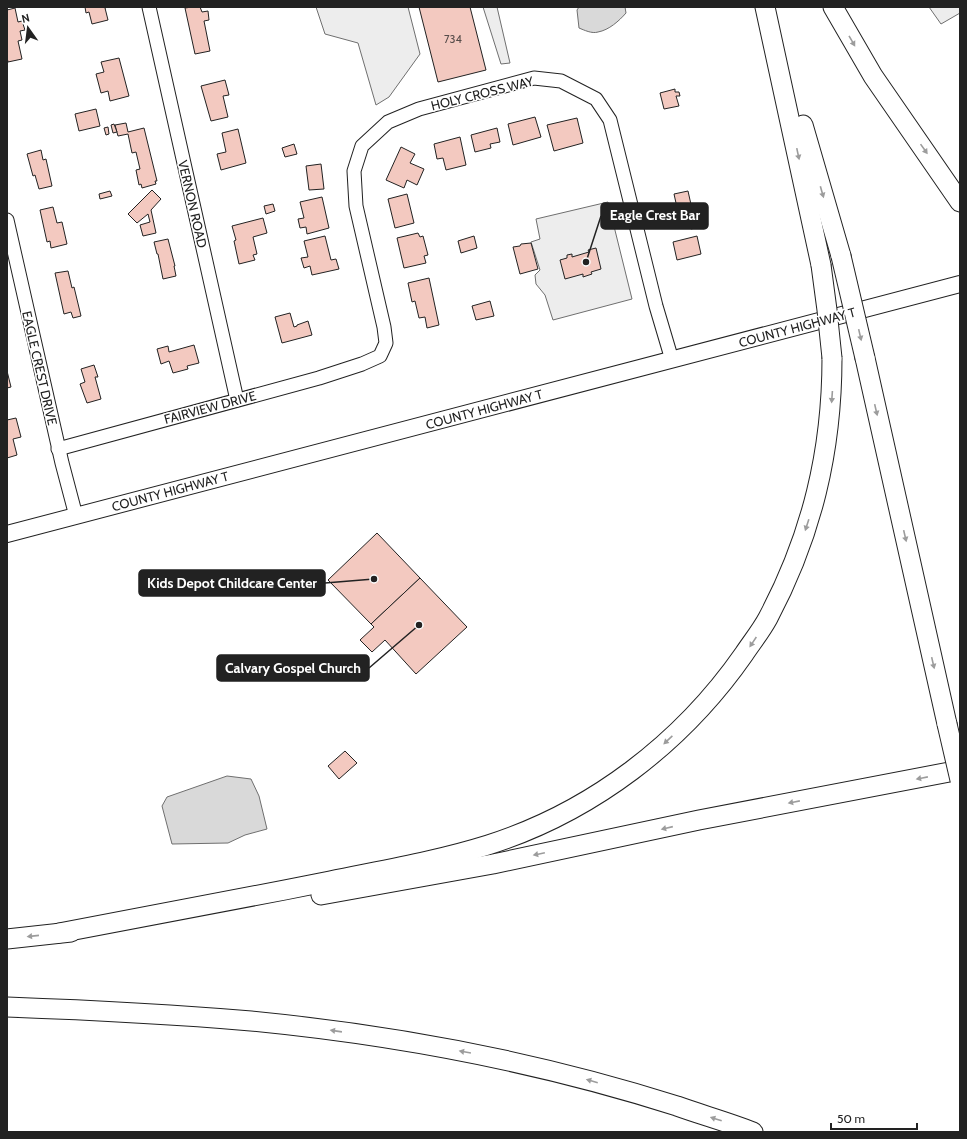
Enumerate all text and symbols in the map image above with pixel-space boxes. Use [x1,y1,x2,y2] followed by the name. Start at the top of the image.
[8,8,48,48] north arrow
[20,11,31,26] text: N
[444,32,463,46] house number: 734
[849,35,856,47] one-way arrow
[429,72,536,113] street label: HOLY CROSS WAY
[920,144,928,155] one-way arrow
[795,148,801,161] one-way arrow
[175,159,211,249] street label: VERNON ROAD
[820,186,826,199] one-way arrow
[601,203,708,229] callout: Eagle Crest Bar
[610,206,701,224] text: Eagle Crest Bar
[737,304,857,350] street label: COUNTY HIGHWAY T
[19,309,61,427] street label: EAGLE CREST DRIVE
[857,329,863,341] one-way arrow
[424,386,544,432] street label: COUNTY HIGHWAY T
[162,387,258,427] street label: FAIRVIEW DRIVE
[828,391,835,403] one-way arrow
[874,403,880,416] one-way arrow
[110,468,230,514] street label: COUNTY HIGHWAY T
[804,519,810,531] one-way arrow
[902,530,908,543] one-way arrow
[139,570,325,596] callout: Kids Depot Childcare Center
[147,574,317,592] text: Kids Depot Childcare Center
[749,636,756,648] one-way arrow
[217,655,369,681] callout: Calvary Gospel Church
[931,657,937,669] one-way arrow
[225,659,361,677] text: Calvary Gospel Church
[663,735,673,745] one-way arrow
[916,775,928,781] one-way arrow
[788,799,800,805] one-way arrow
[660,825,673,831] one-way arrow
[533,852,545,858] one-way arrow
[27,933,39,939] one-way arrow
[330,1028,343,1034] one-way arrow
[459,1049,471,1055] one-way arrow
[585,1078,597,1084] one-way arrow
[831,1105,917,1131] scale bar
[837,1111,865,1126] text: 50 m
[709,1116,721,1122] one-way arrow

